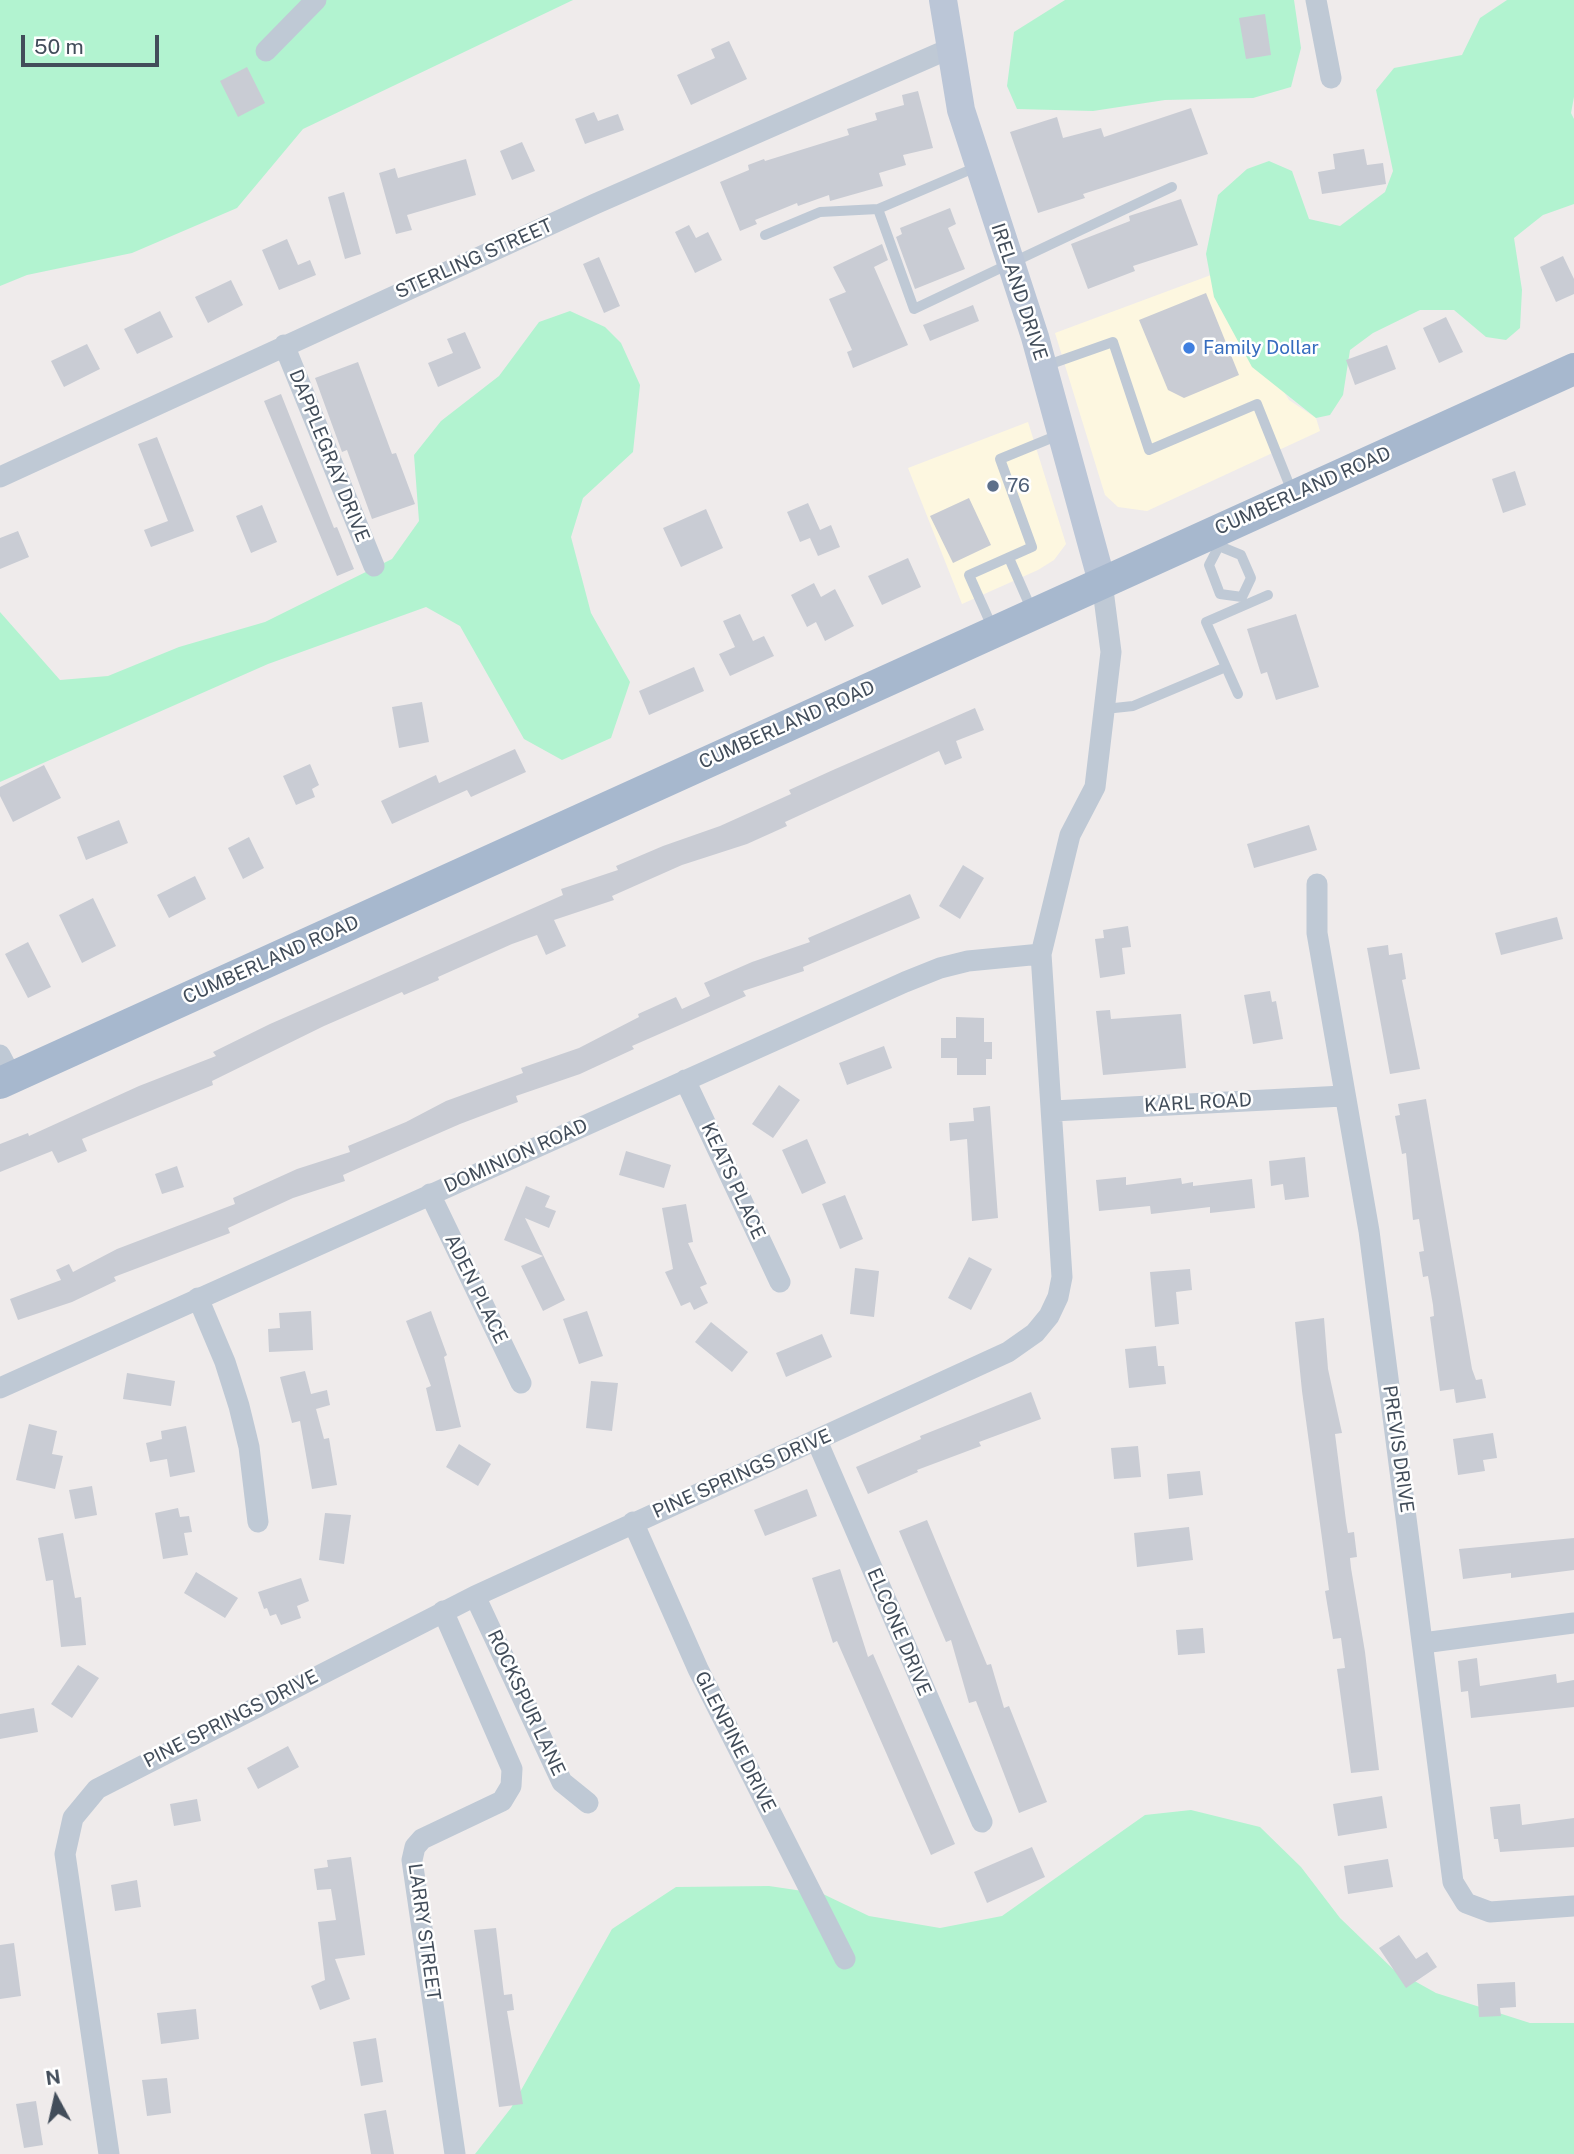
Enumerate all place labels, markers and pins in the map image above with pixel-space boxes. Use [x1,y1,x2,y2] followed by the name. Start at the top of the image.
[1203,337,1319,359] place label: Family Dollar
[1181,340,1197,356] marker: Family Dollar
[1007,475,1030,497] place label: 76
[985,478,1001,494] marker: 76

